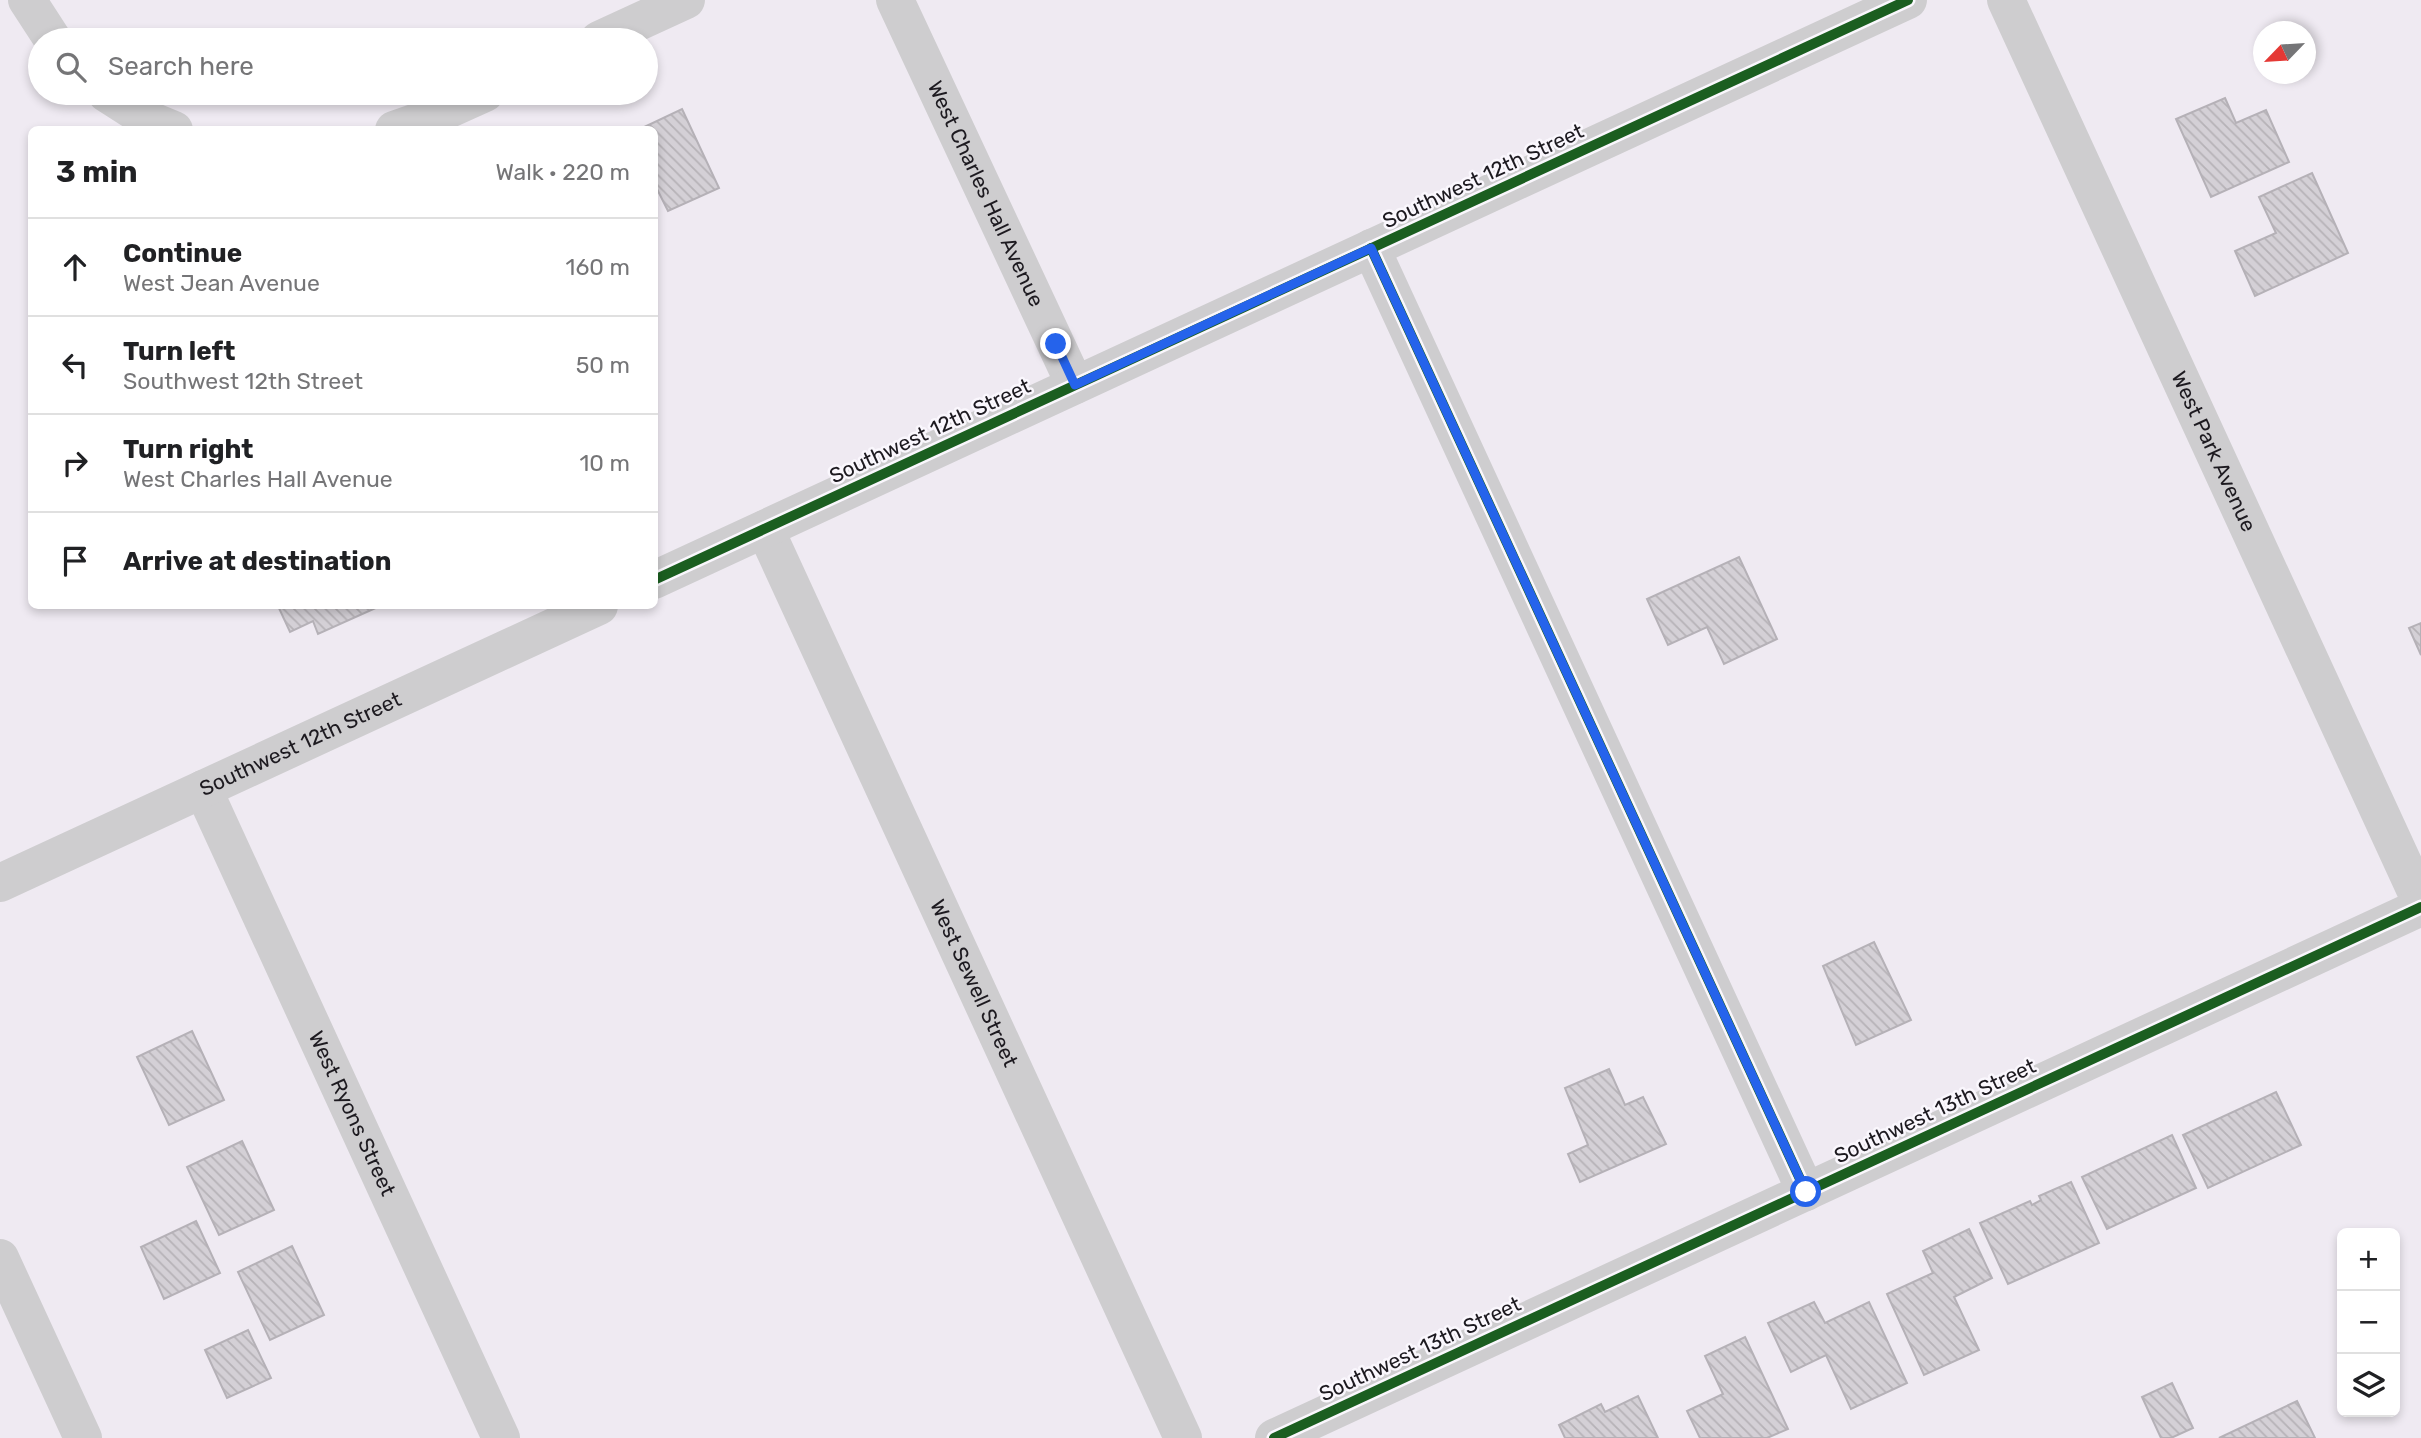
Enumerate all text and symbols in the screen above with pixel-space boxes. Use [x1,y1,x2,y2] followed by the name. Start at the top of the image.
[2253,21,2316,84] north arrow
[28,28,658,105] search box
[52,48,90,86] icon: search
[108,51,254,82] text: Search here
[923,77,1050,311] street label: West Charles Hall Avenue
[1378,118,1587,233] street label: Southwest 12th Street
[56,154,138,190] text: 3 min
[496,158,630,186] text: Walk · 220 m
[123,238,242,269] text: Continue
[56,248,94,286] icon: ahead
[566,253,630,281] text: 160 m
[123,269,320,297] text: West Jean Avenue
[1040,328,1071,359] route end
[123,336,235,367] text: Turn left
[56,346,94,384] icon: left
[576,351,630,379] text: 50 m
[123,367,363,395] text: Southwest 12th Street
[2166,367,2262,536] street label: West Park Avenue
[825,373,1034,488] street label: Southwest 12th Street
[123,434,253,465] text: Turn right
[56,444,94,482] icon: right
[579,449,630,477] text: 10 m
[123,465,393,493] text: West Charles Hall Avenue
[56,542,94,580] icon: arrive
[123,546,391,577] text: Arrive at destination
[195,686,405,801] street label: Southwest 12th Street
[925,896,1024,1071] street label: West Sewell Street
[304,1027,401,1200] street label: West Ryons Street
[1830,1053,2040,1168] street label: Southwest 13th Street
[1790,1176,1821,1207] route start
[2337,1228,2400,1417] map controls
[2337,1228,2400,1291] button: +
[1315,1291,1525,1406] street label: Southwest 13th Street
[2337,1291,2400,1354] button: −
[2337,1354,2400,1417] button: layers

